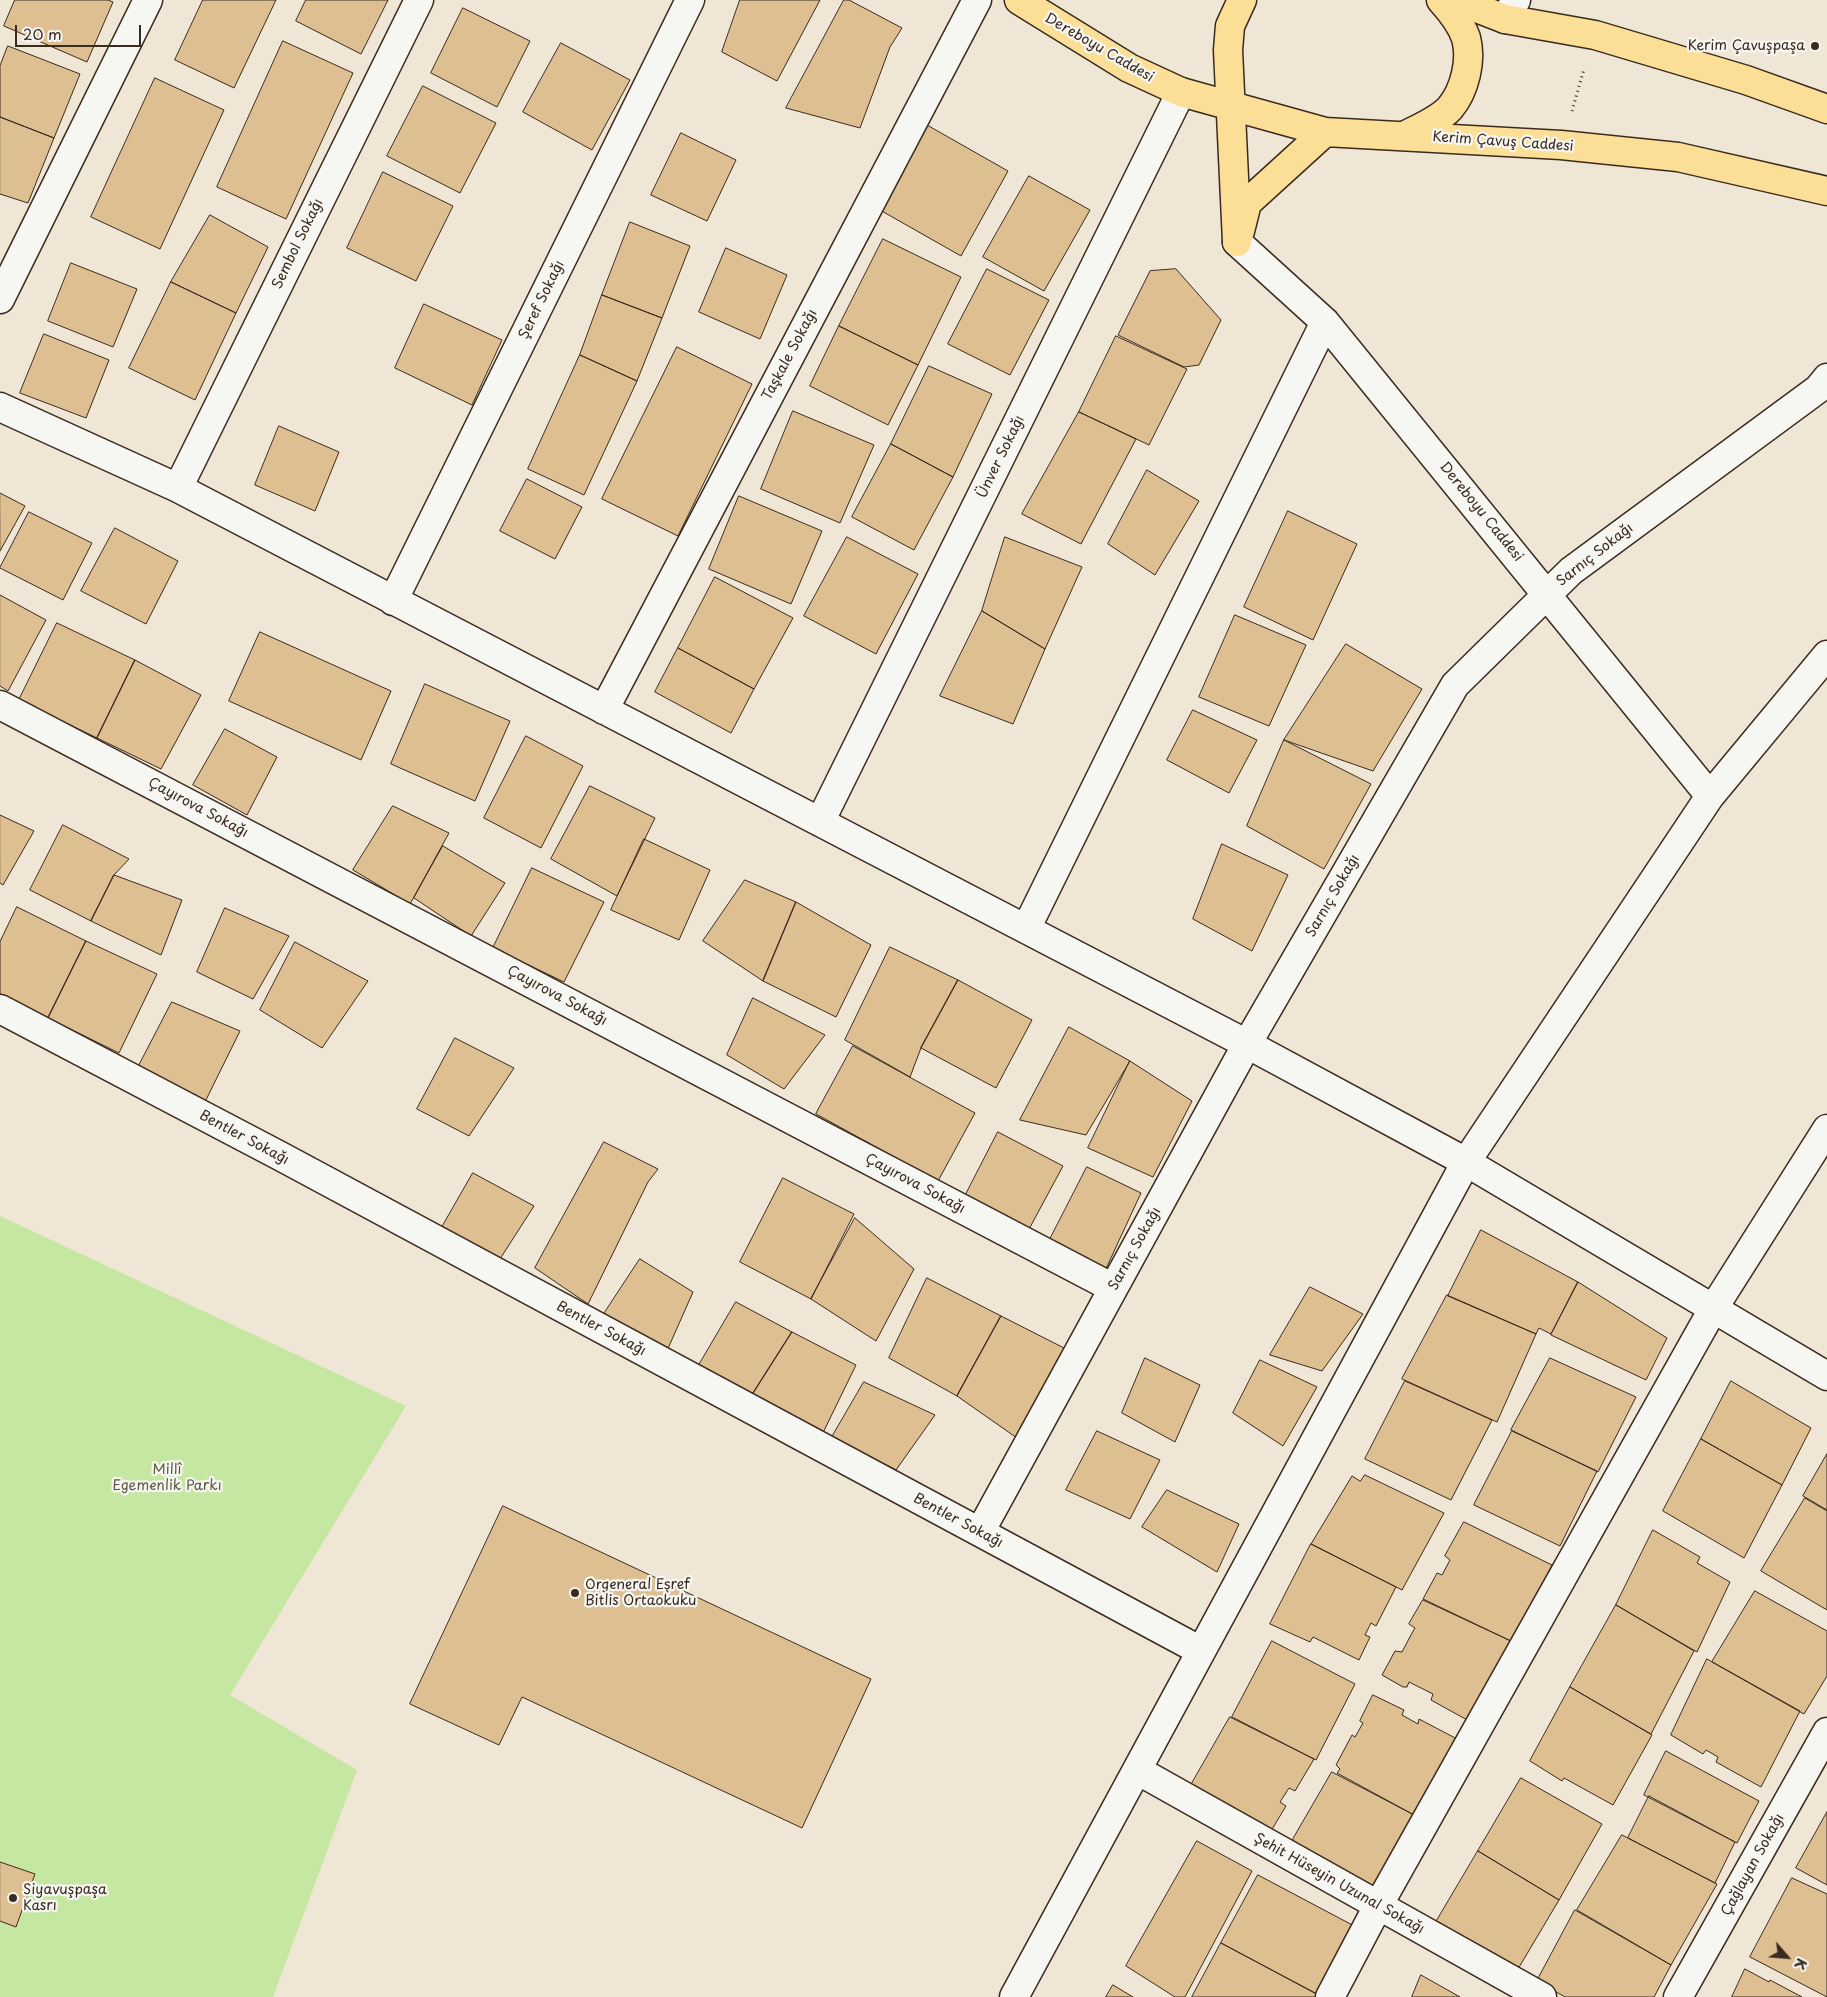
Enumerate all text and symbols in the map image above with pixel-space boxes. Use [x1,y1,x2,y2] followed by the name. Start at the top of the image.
[1041,10,1157,86] street label: Dereboyu Caddesi
[18,15,144,47] scale bar
[23,22,62,45] text: 20 m
[1688,38,1805,54] place label: Kerim Çavuşpaşa
[1809,40,1821,52] marker: Kerim Çavuşpaşa
[1432,129,1574,155] street label: Kerim Çavuş Caddesi
[269,196,327,292] street label: Sembol Sokağı
[516,258,568,342] street label: Şeref Sokağı
[759,307,821,403] street label: Taşkale Sokağı
[974,413,1028,501] street label: Ünver Sokağı
[1436,459,1526,565] street label: Dereboyu Caddesi
[1553,520,1637,590] street label: Sarnıç Sokağı
[145,775,251,841] street label: Çayırova Sokağı
[1303,852,1363,940] street label: Sarnıç Sokağı
[504,963,610,1029] street label: Çayırova Sokağı
[196,1107,292,1169] street label: Bentler Sokağı
[862,1151,968,1217] street label: Çayırova Sokağı
[1105,1205,1165,1293] street label: Sarnıç Sokağı
[553,1298,649,1360] street label: Bentler Sokağı
[112,1462,222,1494] park label: Millî Egemenlik Parkı
[910,1490,1006,1552] street label: Bentler Sokağı
[585,1577,696,1610] place label: Orgeneral Eşref Bitlis Ortaokuku
[569,1587,581,1599] marker: Orgeneral Eşref Bitlis Ortaokuku
[1718,1811,1788,1919] street label: Çağlayan Sokağı
[1251,1830,1427,1938] street label: Şehit Hüseyin Uzunal Sokağı
[23,1882,107,1914] place label: Siyavuşpaşa Kasrı
[7,1892,19,1904] marker: Siyavuşpaşa Kasrı
[1762,1932,1812,1982] north arrow
[1789,1955,1812,1973] text: K

